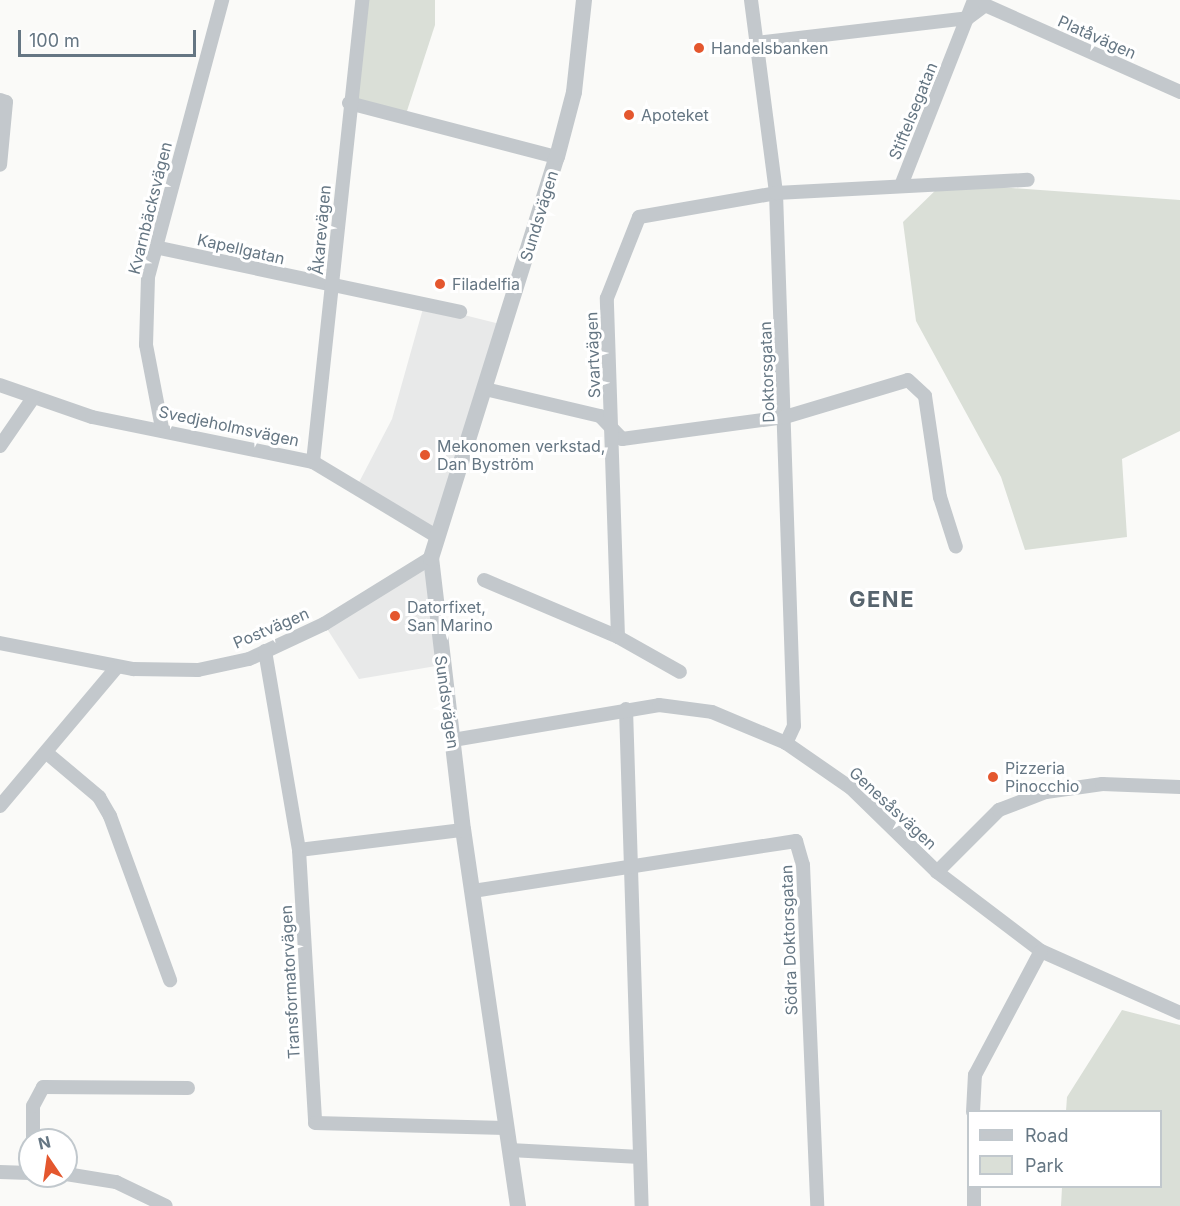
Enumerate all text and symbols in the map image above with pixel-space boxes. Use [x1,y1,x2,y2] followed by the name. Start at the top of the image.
[1055,11,1139,63] street label: Platåvägen
[21,18,200,56] scale bar
[29,30,80,51] text: 100 m
[711,38,828,58] place label: Handelsbanken
[692,41,706,55] marker: Handelsbanken
[885,59,941,163] street label: Stiftelsegatan
[641,105,709,125] place label: Apoteket
[622,108,636,122] marker: Apoteket
[124,140,176,276] street label: Kvarnbäcksvägen
[516,168,562,264] street label: Sundsvägen
[308,184,334,276] street label: Åkarevägen
[195,230,287,268] street label: Kapellgatan
[452,274,520,294] place label: Filadelfia
[433,277,447,291] marker: Filadelfia
[582,311,604,399] street label: Svartvägen
[756,321,778,423] street label: Doktorsgatan
[157,402,301,450] street label: Svedjeholmsvägen
[437,436,605,474] place label: Mekonomen verkstad, Dan Byström
[418,448,432,462] marker: Mekonomen verkstad, Dan Byström
[849,587,915,613] district label: GENE
[407,597,493,635] place label: Datorfixet, San Marino
[230,603,312,653] street label: Postvägen
[388,609,402,623] marker: Datorfixet, San Marino
[431,654,463,750] street label: Sundsvägen
[1005,758,1079,796] place label: Pizzeria Pinocchio
[845,763,941,853] street label: Genesåsvägen
[986,770,1000,784] marker: Pizzeria Pinocchio
[777,864,801,1016] street label: Södra Doktorsgatan
[276,905,304,1059] street label: Transformatorvägen
[967,1110,1162,1188] legend
[1025,1125,1068,1146] text: Road
[18,1128,78,1188] north arrow
[36,1131,53,1154] text: N
[1025,1155,1064,1176] text: Park

